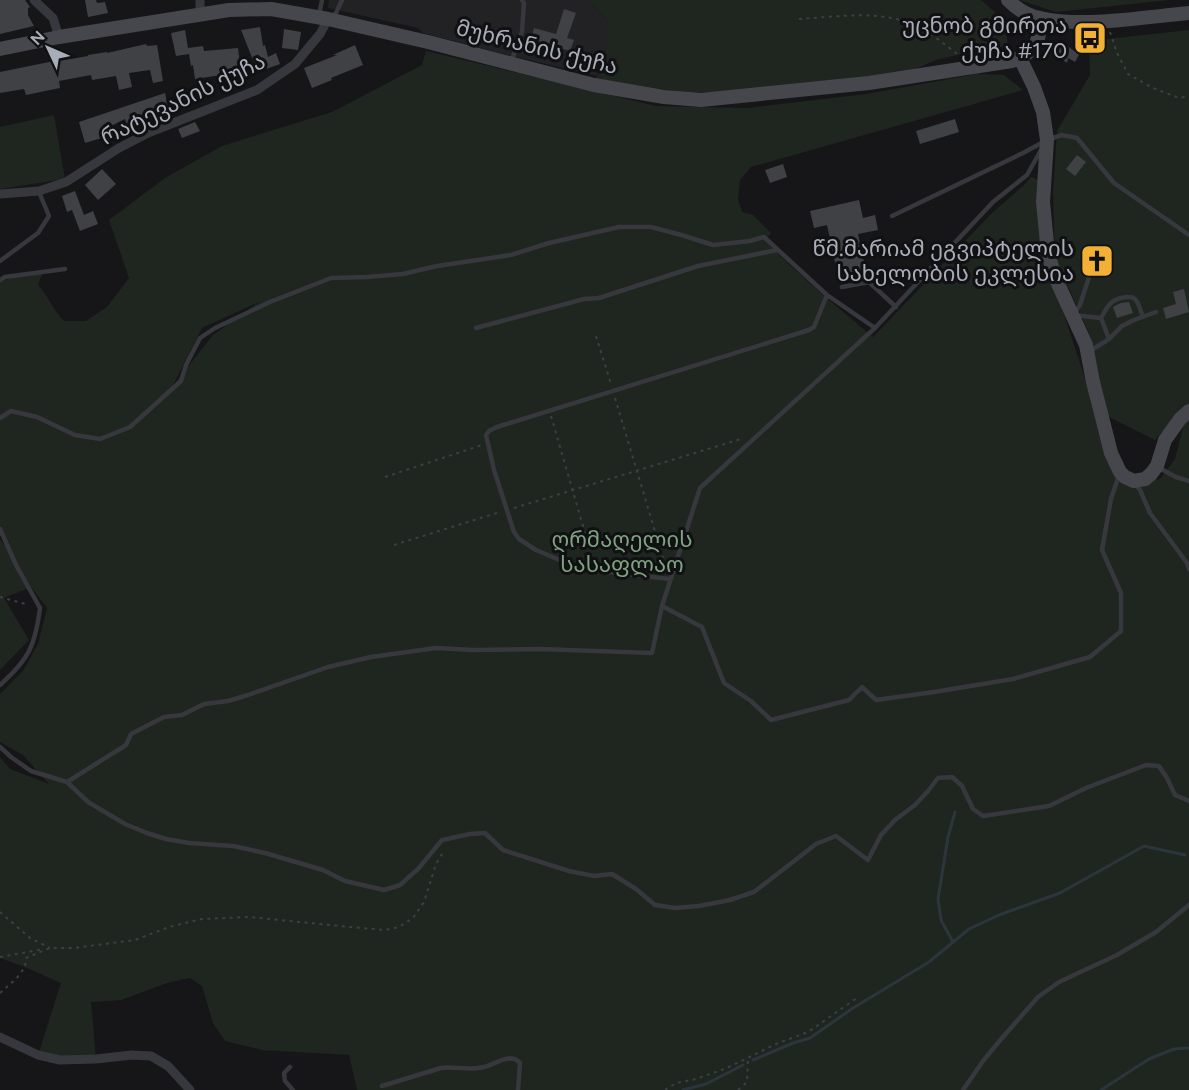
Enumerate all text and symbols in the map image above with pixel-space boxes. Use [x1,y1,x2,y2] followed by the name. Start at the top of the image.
[902,12,1067,64] place label: უცნობ გმირთა ქუჩა #170
[453,14,621,80] street label: მუხრანის ქუჩა
[18,18,78,78] north arrow
[1072,20,1108,56] bus stop icon: უცნობ გმირთა ქუჩა #170
[26,27,49,49] text: N
[96,47,270,151] street label: რატევანის ქუჩა
[812,235,1074,287] place label: წმ.მარიამ ეგვიპტელის სახელობის ეკლესია
[1079,243,1115,279] church icon: წმ.მარიამ ეგვიპტელის სახელობის ეკლესია
[551,526,693,578] park label: ღრმაღელის სასაფლაო

